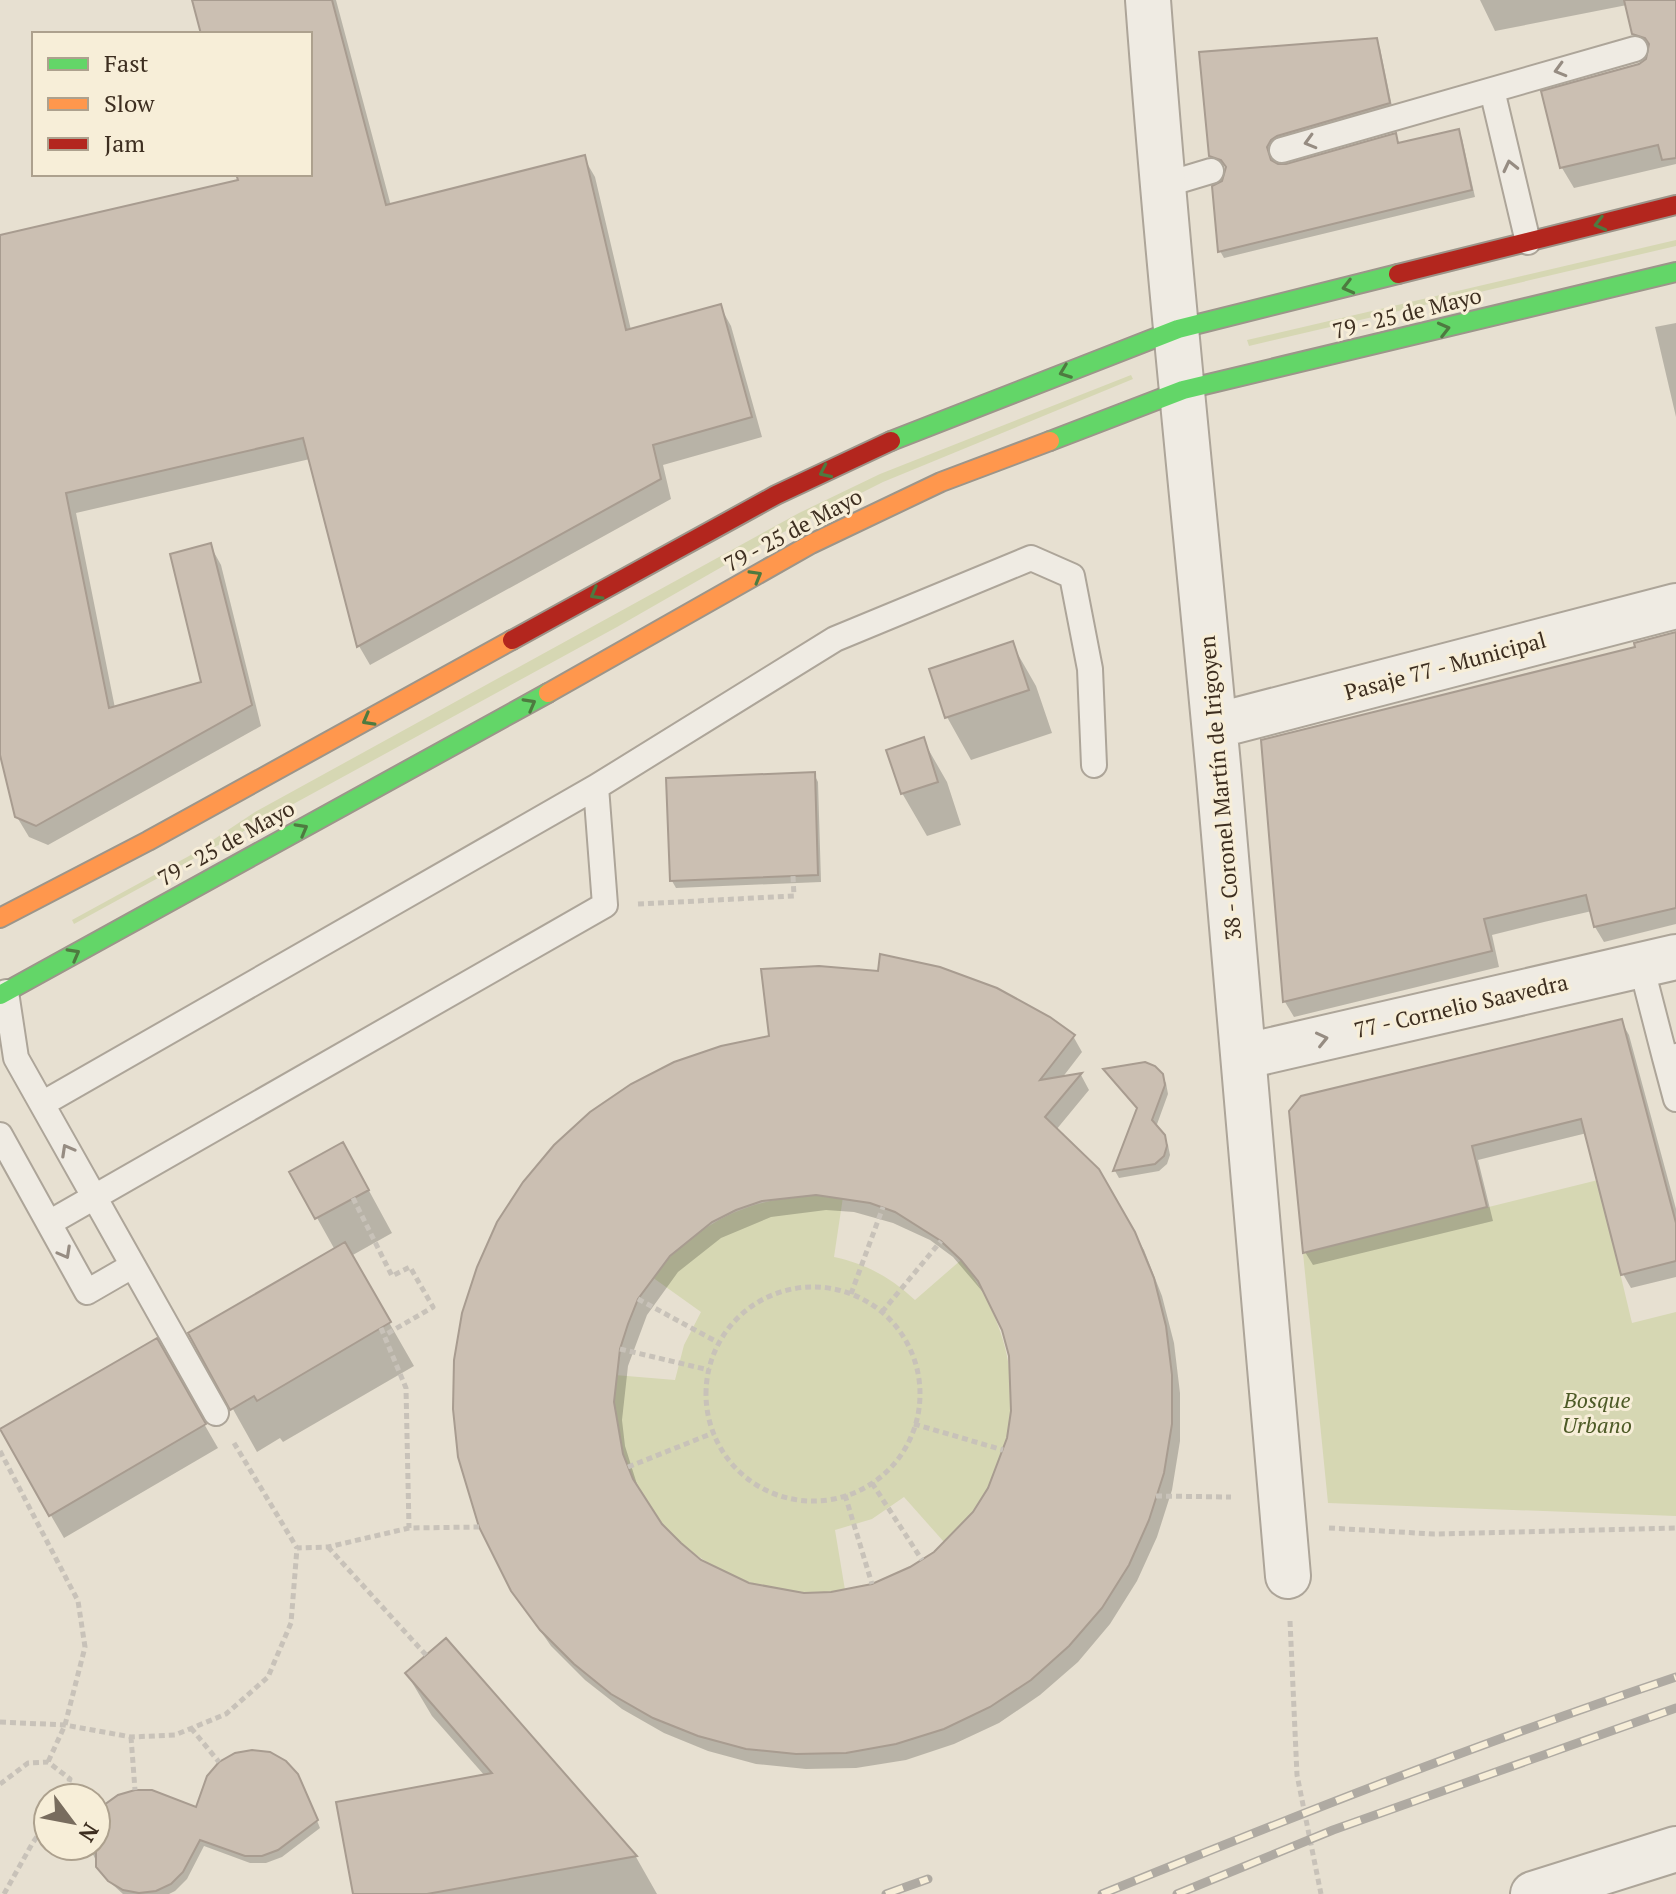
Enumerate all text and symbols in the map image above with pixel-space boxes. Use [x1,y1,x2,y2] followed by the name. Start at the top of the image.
[32,32,312,176] legend
[104,47,149,79] text: Fast
[1554,61,1568,77] one-way arrow
[104,87,155,119] text: Slow
[104,127,145,159] text: Jam
[1304,132,1318,149] one-way arrow
[1502,160,1519,173] one-way arrow
[1594,215,1608,232] one-way arrow
[1342,278,1355,295] one-way arrow
[1330,280,1484,345] street label: 79 - 25 de Mayo
[1436,321,1450,338] one-way arrow
[1059,362,1073,379] one-way arrow
[819,462,833,478] one-way arrow
[719,481,867,578] street label: 79 - 25 de Mayo
[748,570,762,586] one-way arrow
[589,585,604,600] one-way arrow
[1341,625,1549,706] street label: Pasaje 77 - Municipal
[1192,635,1247,942] street label: 38 - Coronel Martín de Irigoyen
[522,698,536,713] one-way arrow
[362,710,376,725] one-way arrow
[152,793,299,892] street label: 79 - 25 de Mayo
[294,823,308,838] one-way arrow
[66,948,80,964] one-way arrow
[1351,967,1571,1044] street label: 77 - Cornelio Saavedra
[1314,1031,1328,1048] one-way arrow
[62,1144,77,1158] one-way arrow
[55,1244,71,1258] one-way arrow
[1562,1385,1632,1439] park label: Bosque Urbano
[32,1782,112,1862] north arrow
[73,1818,106,1848] text: N

